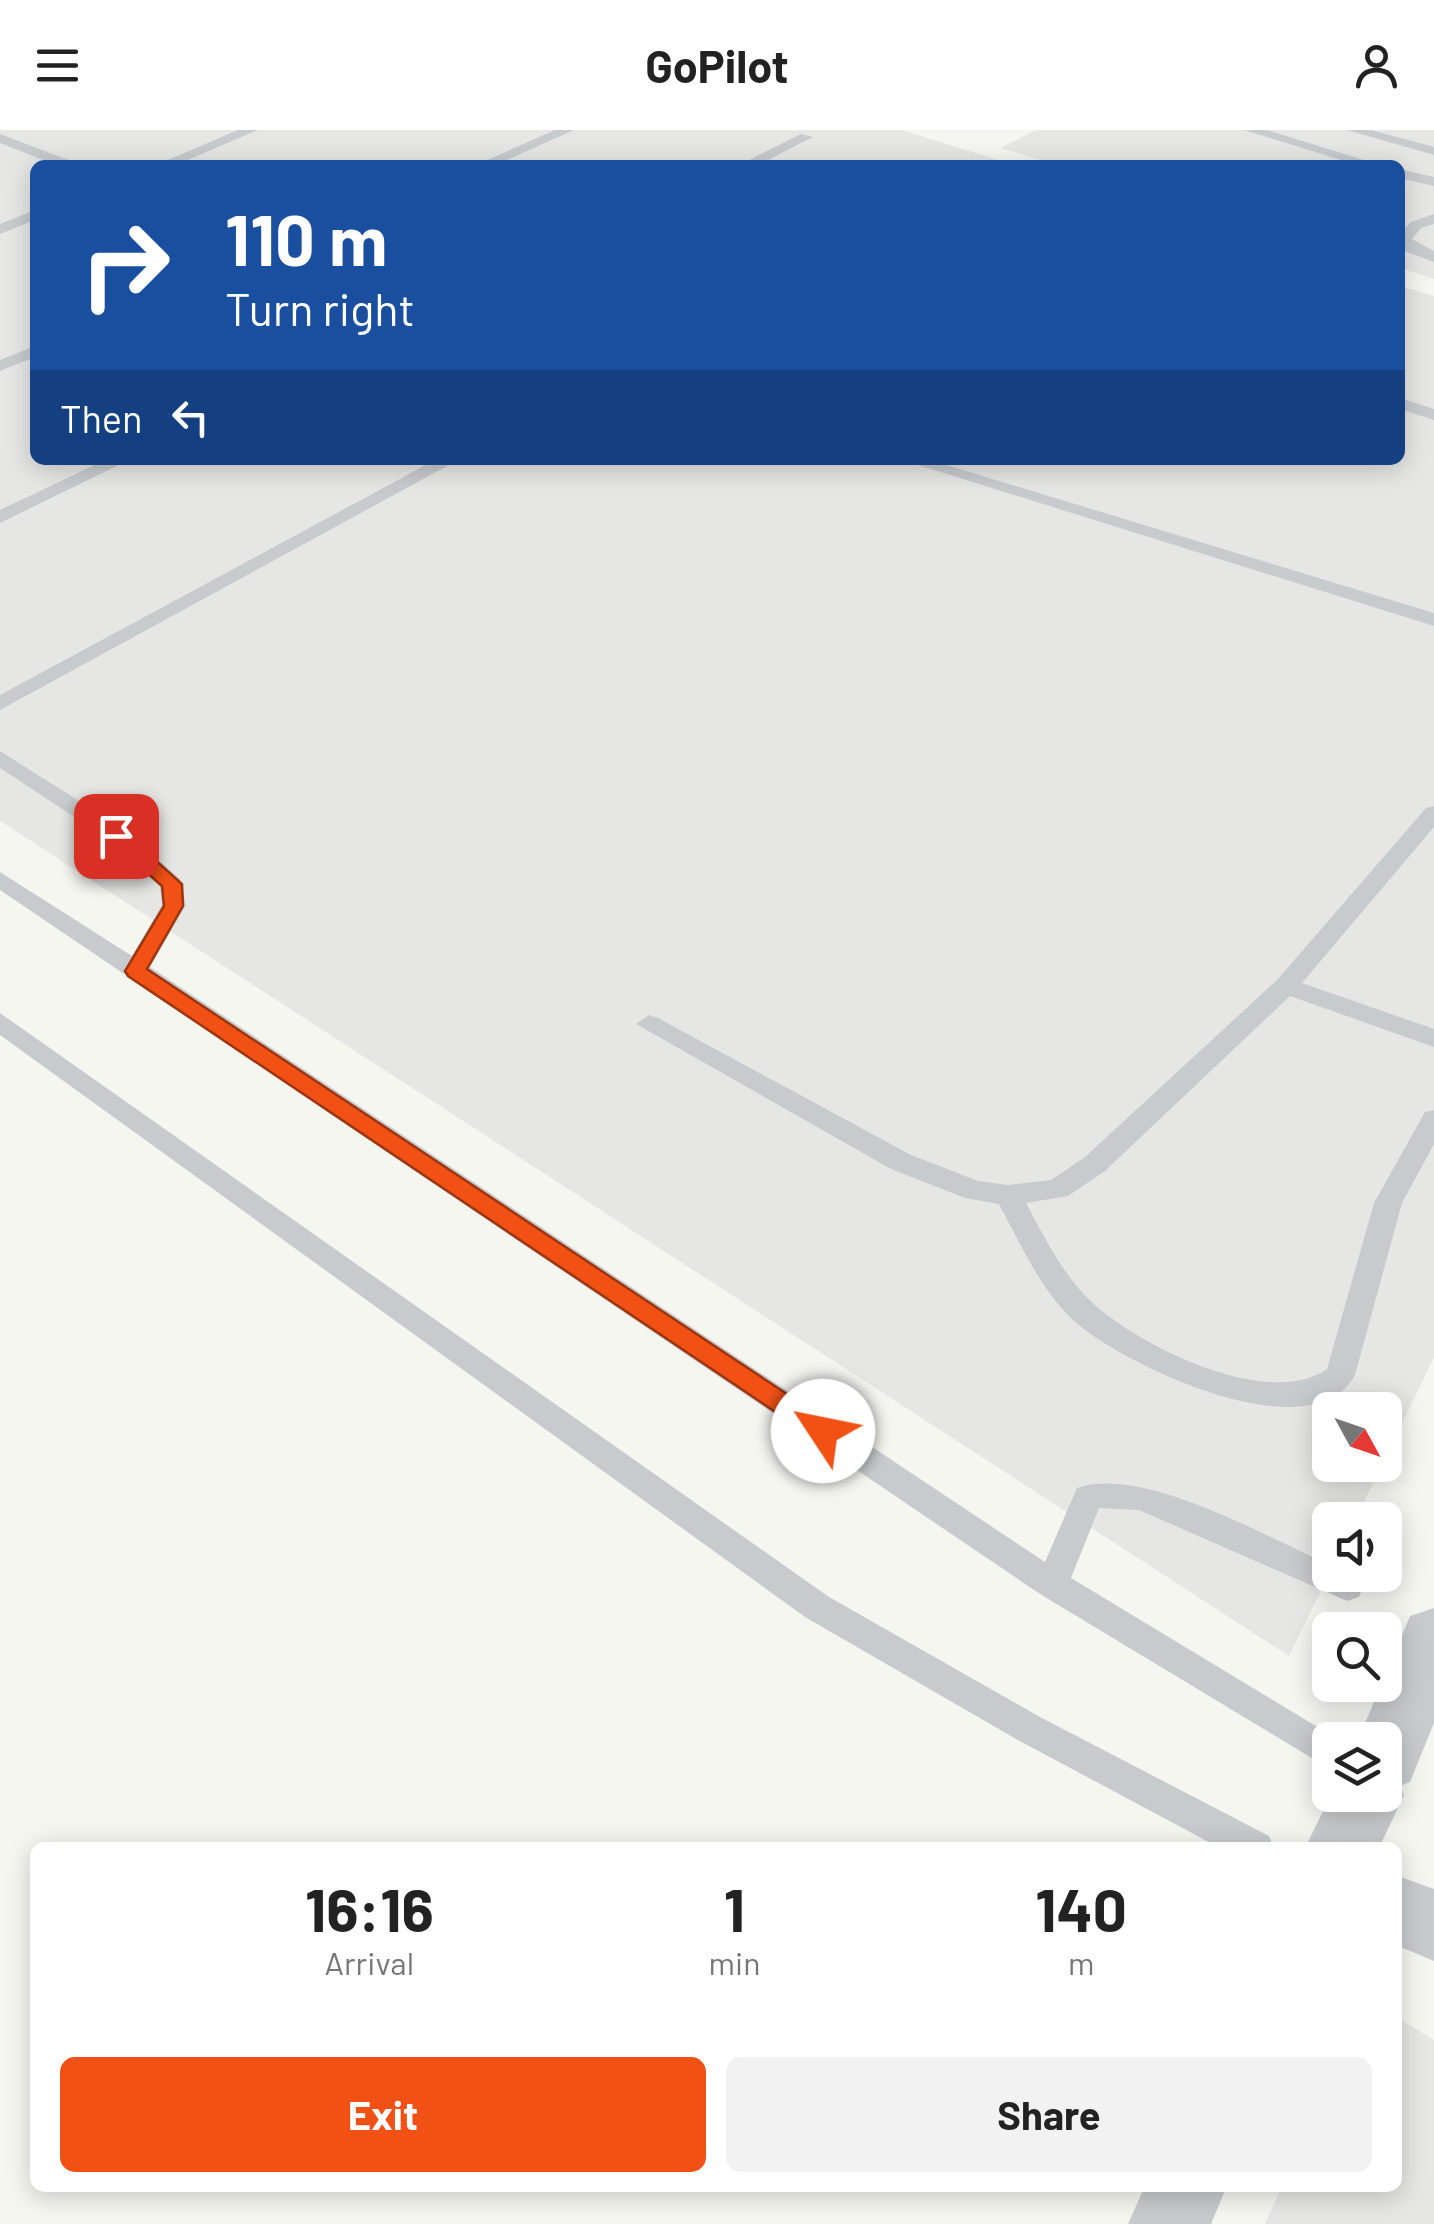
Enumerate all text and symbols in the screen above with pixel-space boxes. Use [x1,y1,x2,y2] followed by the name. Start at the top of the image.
[30,38,85,93] icon: menu
[645,38,789,92] text: GoPilot
[1349,38,1404,93] icon: person
[225,196,387,280] text: 110 m
[60,200,190,330] icon: right
[225,281,415,335] text: Turn right
[163,390,218,445] icon: left
[60,395,143,441] text: Then
[74,794,159,879] pin
[89,809,144,864] icon: arrive
[771,1379,875,1483] position arrow
[1312,1392,1402,1482] north arrow
[1312,1392,1402,1812] map controls
[1312,1502,1402,1592] button: sound
[1312,1612,1402,1702] button: search
[1312,1722,1402,1812] button: layers
[305,1872,434,1944] text: 16:16
[724,1872,745,1944] text: 1
[1035,1872,1127,1944] text: 140
[325,1943,414,1981] text: Arrival
[709,1943,760,1981] text: min
[1068,1943,1094,1981] text: m
[60,2057,706,2172] button: Exit
[726,2057,1372,2172] button: Share

